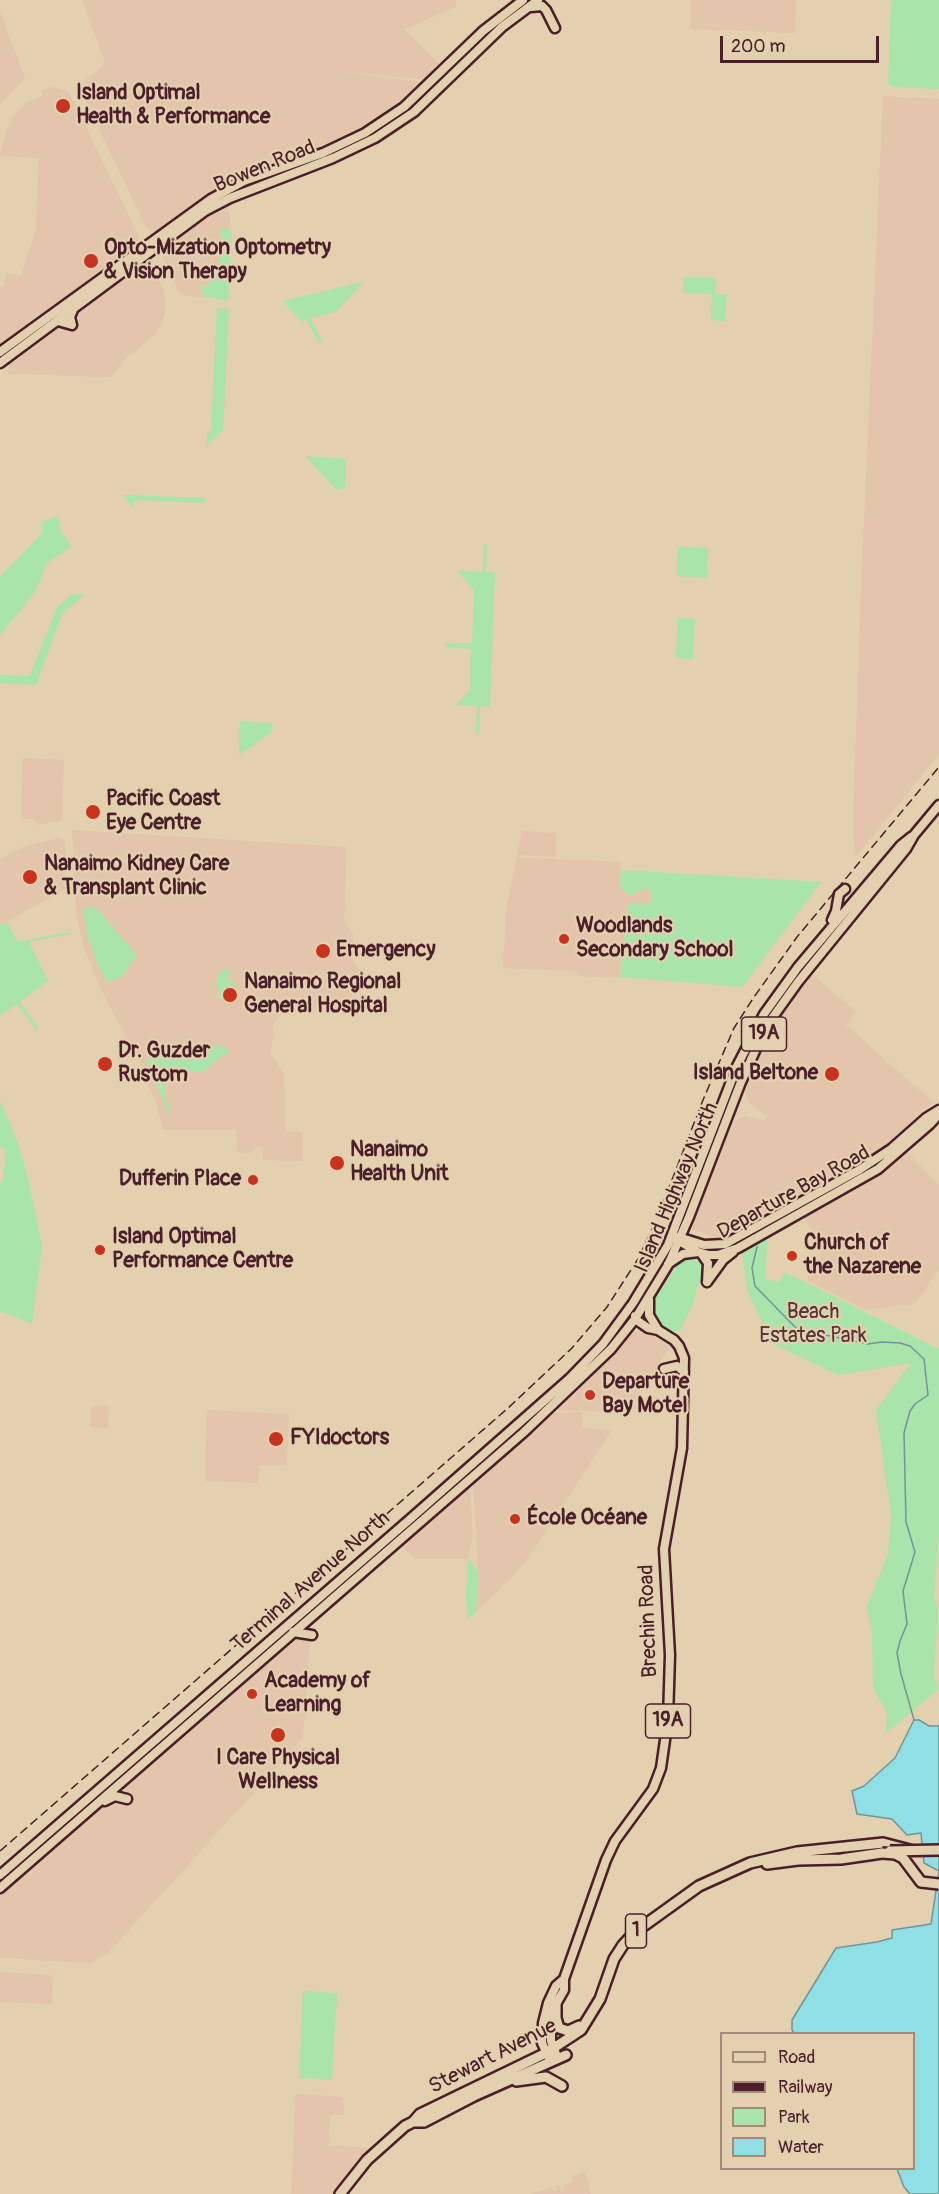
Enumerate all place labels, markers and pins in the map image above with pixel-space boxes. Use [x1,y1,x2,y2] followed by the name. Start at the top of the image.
[76,81,270,131] place label: Island Optimal Health & Performance
[54,97,72,115] marker: Island Optimal Health & Performance
[104,236,331,286] place label: Opto-Mization Optometry & Vision Therapy
[82,252,100,270] marker: Opto-Mization Optometry & Vision Therapy
[106,787,220,837] place label: Pacific Coast Eye Centre
[84,803,102,821] marker: Pacific Coast Eye Centre
[44,852,229,902] place label: Nanaimo Kidney Care & Transplant Clinic
[21,868,39,886] marker: Nanaimo Kidney Care & Transplant Clinic
[576,914,734,964] place label: Woodlands Secondary School
[557,932,571,946] marker: Woodlands Secondary School
[336,938,435,964] place label: Emergency
[314,942,332,960] marker: Emergency
[244,970,401,1020] place label: Nanaimo Regional General Hospital
[221,986,239,1004] marker: Nanaimo Regional General Hospital
[118,1039,210,1089] place label: Dr. Guzder Rustom
[96,1055,114,1073] marker: Dr. Guzder Rustom
[693,1061,818,1087] place label: Island Beltone
[823,1065,841,1083] marker: Island Beltone
[350,1138,448,1188] place label: Nanaimo Health Unit
[328,1154,346,1172] marker: Nanaimo Health Unit
[119,1167,241,1193] place label: Dufferin Place
[246,1173,260,1187] marker: Dufferin Place
[112,1225,293,1275] place label: Island Optimal Performance Centre
[804,1231,921,1281] place label: Church of the Nazarene
[93,1243,107,1257] marker: Island Optimal Performance Centre
[785,1249,799,1263] marker: Church of the Nazarene
[602,1370,689,1420] place label: Departure Bay Motel
[583,1388,597,1402] marker: Departure Bay Motel
[290,1426,389,1452] place label: FYIdoctors
[267,1430,285,1448] marker: FYIdoctors
[527,1506,647,1532] place label: École Océane
[508,1512,522,1526] marker: École Océane
[264,1669,371,1719] place label: Academy of Learning
[245,1687,259,1701] marker: Academy of Learning
[269,1726,287,1744] marker: I Care Physical Wellness
[216,1746,340,1796] place label: I Care Physical Wellness

